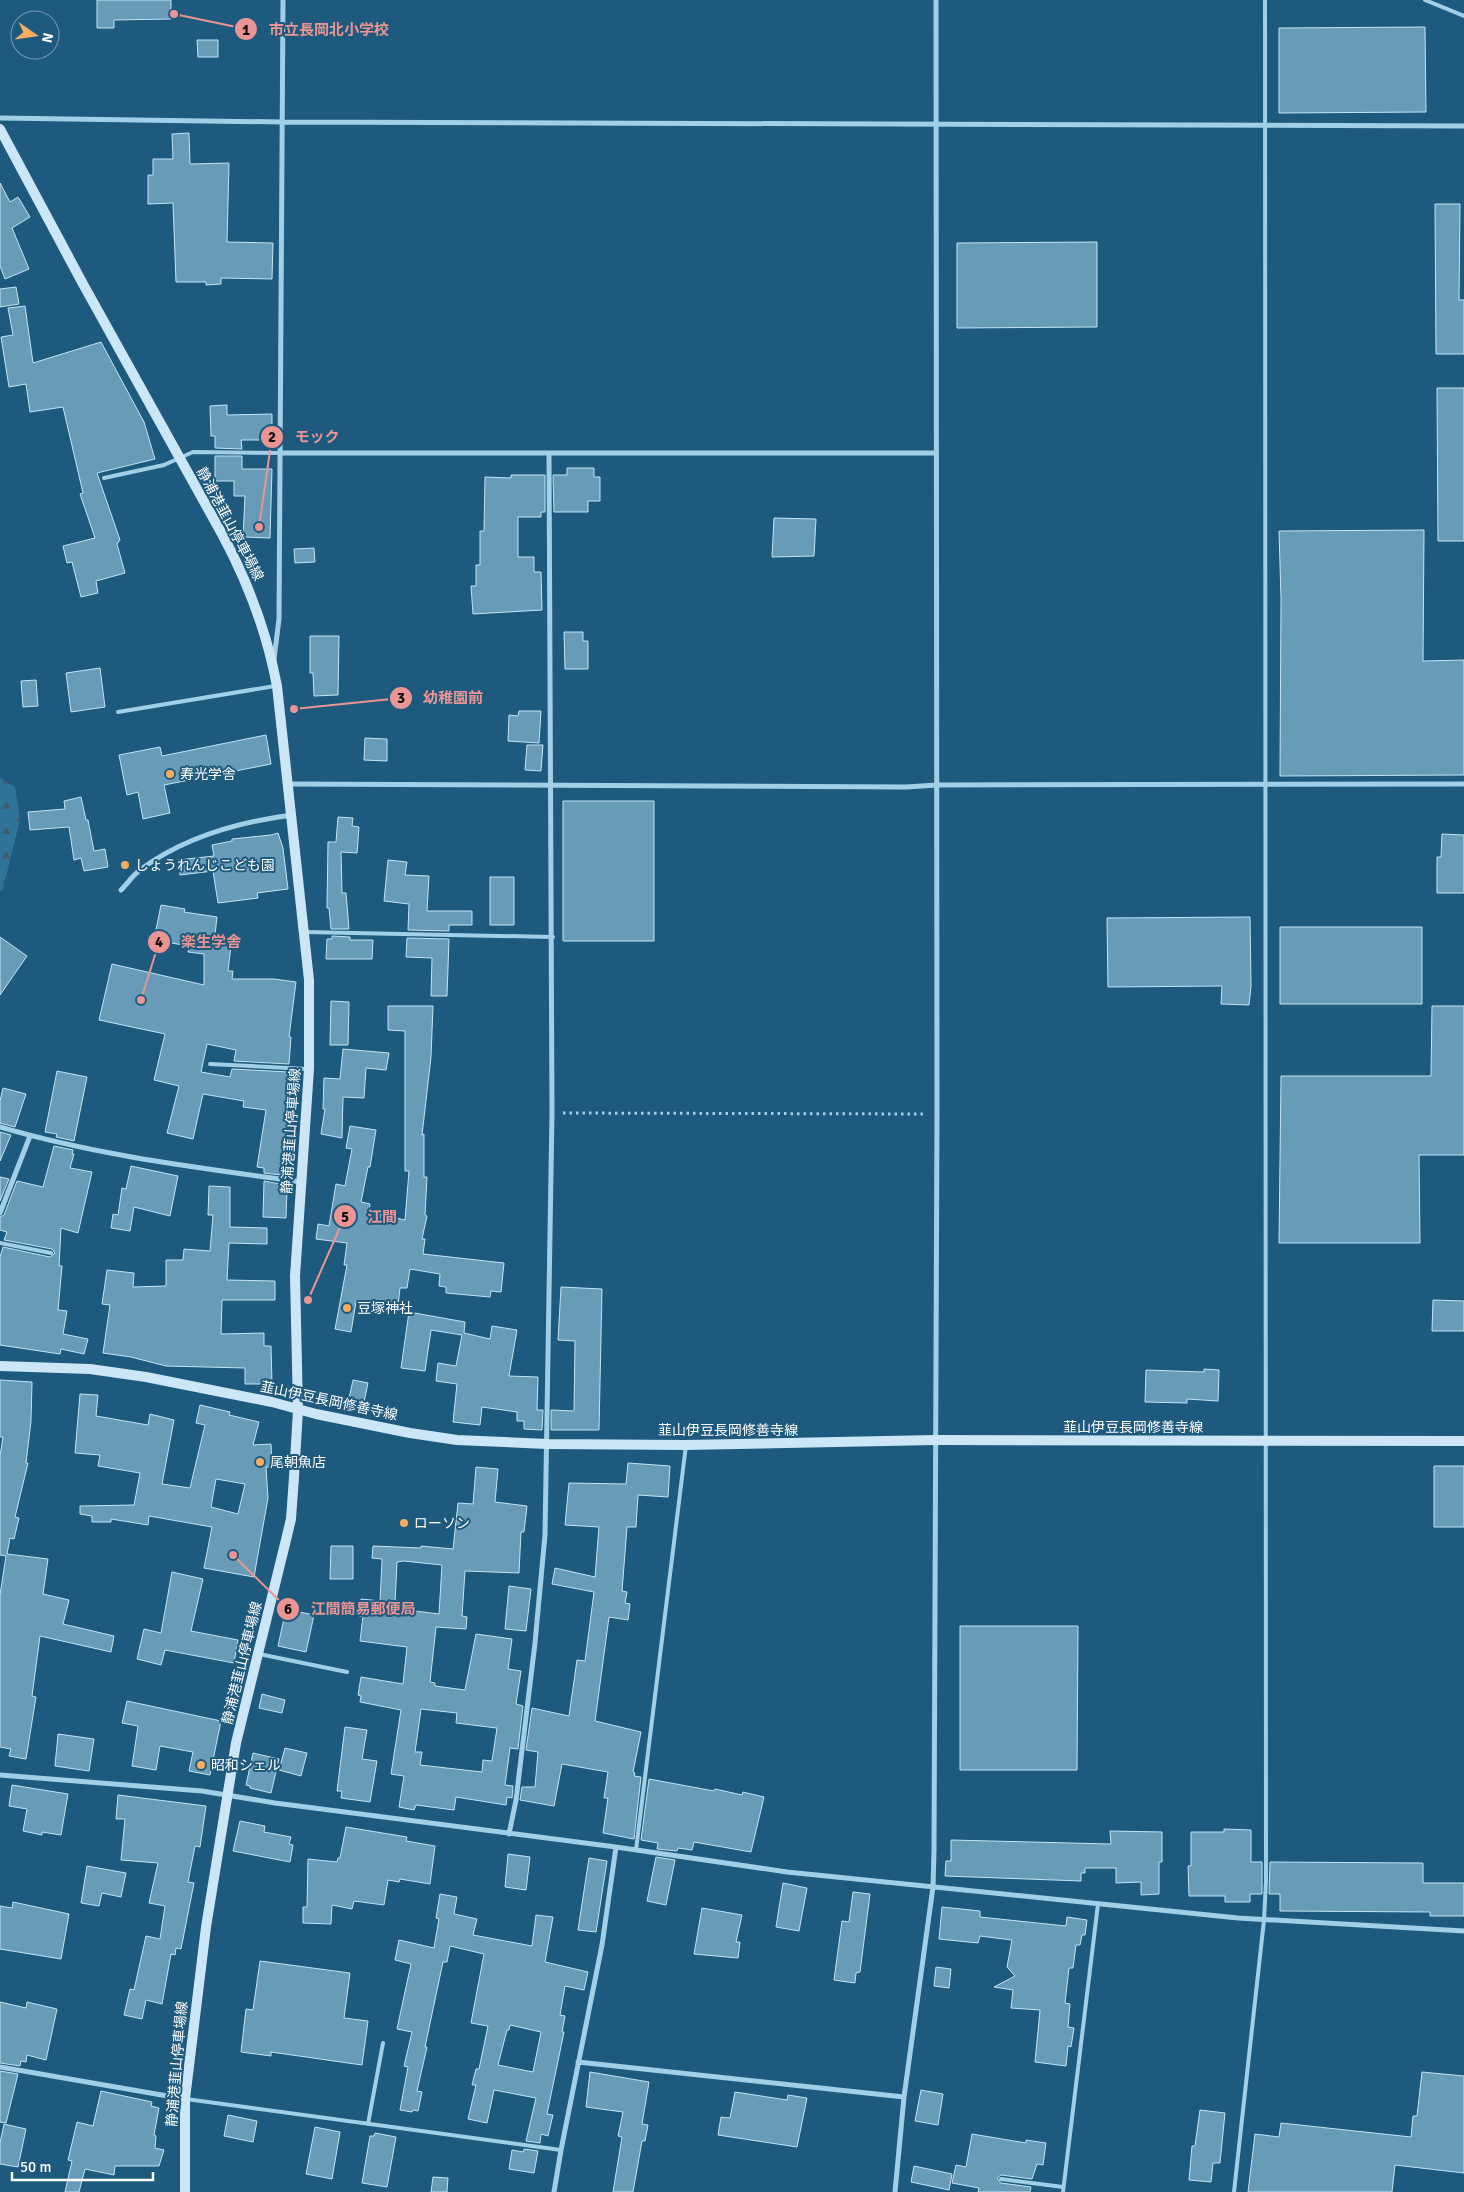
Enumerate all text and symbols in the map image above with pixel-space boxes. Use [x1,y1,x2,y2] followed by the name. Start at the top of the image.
[10,10,60,60] north arrow
[234,14,399,44] callout: 市立長岡北小学校
[242,21,250,39] text: 1
[269,21,389,39] text: 市立長岡北小学校
[38,31,57,44] text: N
[260,422,350,452] callout: モック
[268,428,276,446] text: 2
[294,428,340,446] text: モック
[193,464,267,584] street label: 静浦港韮山停車場線
[388,683,493,713] callout: 幼稚園前
[397,689,405,707] text: 3
[423,689,483,707] text: 幼稚園前
[180,766,236,783] place label: 寿光学舎
[164,768,176,780] marker: 寿光学舎
[135,857,275,874] place label: しょうれんじこども園
[119,859,131,871] marker: しょうれんじこども園
[146,927,251,957] callout: 楽生学舎
[155,933,163,951] text: 4
[181,933,242,951] text: 楽生学舎
[278,1068,304,1194] street label: 静浦港韮山停車場線
[332,1201,407,1231] callout: 江間
[341,1208,349,1226] text: 5
[367,1208,397,1226] text: 江間
[357,1300,413,1317] place label: 豆塚神社
[341,1302,353,1314] marker: 豆塚神社
[259,1378,399,1424] street label: 韮山伊豆長岡修善寺線
[1063,1419,1203,1436] street label: 韮山伊豆長岡修善寺線
[658,1422,798,1439] street label: 韮山伊豆長岡修善寺線
[270,1454,326,1471] place label: 尾朝魚店
[254,1456,266,1468] marker: 尾朝魚店
[414,1515,470,1532] place label: ローソン
[398,1517,410,1529] marker: ローソン
[276,1594,426,1624] callout: 江間簡易郵便局
[219,1600,265,1726] street label: 静浦港韮山停車場線
[284,1600,292,1618] text: 6
[310,1600,416,1618] text: 江間簡易郵便局
[211,1757,281,1774] place label: 昭和シェル
[195,1759,207,1771] marker: 昭和シェル
[163,2000,191,2128] street label: 静浦港韮山停車場線
[12,2150,154,2182] scale bar
[20,2158,51,2176] text: 50 m

